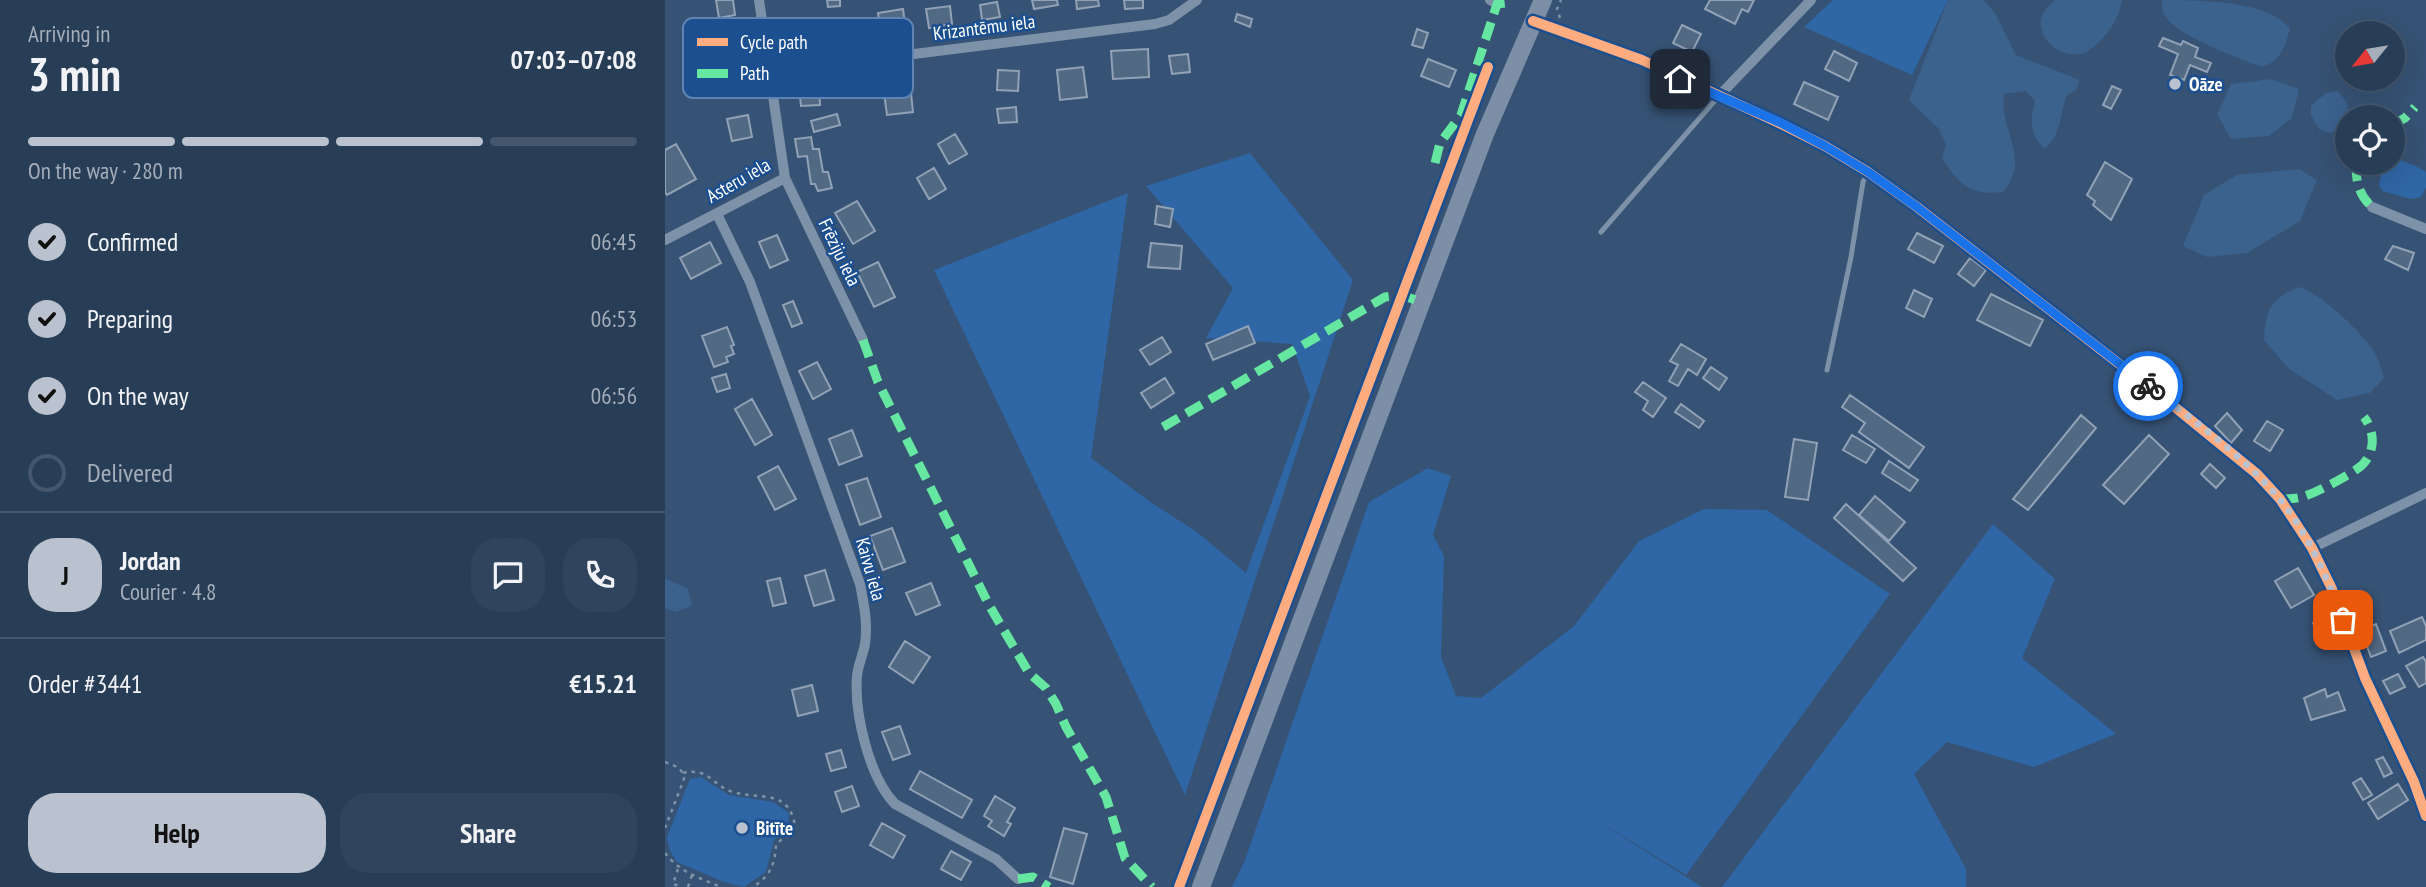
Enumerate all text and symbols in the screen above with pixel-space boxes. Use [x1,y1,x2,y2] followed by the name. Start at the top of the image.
[932,9,1036,45] street label: Krizantēmu iela
[683,18,913,98] legend
[28,19,110,48] text: Arriving in
[2335,21,2405,91] north arrow
[2335,21,2405,175] map controls
[740,30,808,54] text: Cycle path
[510,43,637,76] text: 07:03–07:08
[28,44,121,104] text: 3 min
[1650,49,1710,109] pin
[1661,60,1699,98] icon: home
[740,61,769,85] text: Path
[2189,72,2223,96] place label: Oāze
[2167,76,2183,92] marker: Oāze
[2335,105,2405,175] button: locate
[702,152,774,208] street label: Asteru iela
[28,156,183,185] text: On the way · 280 m
[813,214,867,290] street label: Frēziju iela
[28,223,66,261] icon: check
[87,225,178,258] text: Confirmed
[591,227,637,256] text: 06:45
[28,300,66,338] icon: check
[87,302,173,335] text: Preparing
[591,304,637,333] text: 06:53
[2113,351,2183,421] courier
[2129,367,2167,405] icon: bike
[28,377,66,415] icon: check
[87,379,189,412] text: On the way
[591,381,637,410] text: 06:56
[87,456,173,489] text: Delivered
[851,535,891,603] street label: Kaivu iela
[471,538,545,612] button: chat
[563,538,637,612] button: phone
[120,544,181,577] text: Jordan
[61,559,69,592] text: J
[120,577,216,606] text: Courier · 4.8
[2313,590,2373,650] pin
[2324,601,2362,639] icon: bag
[28,667,143,700] text: Order #3441
[569,667,637,700] text: €15.21
[28,793,326,873] button: Help
[340,793,637,873] button: Share
[756,816,793,840] place label: Bitīte
[734,820,750,836] marker: Bitīte

